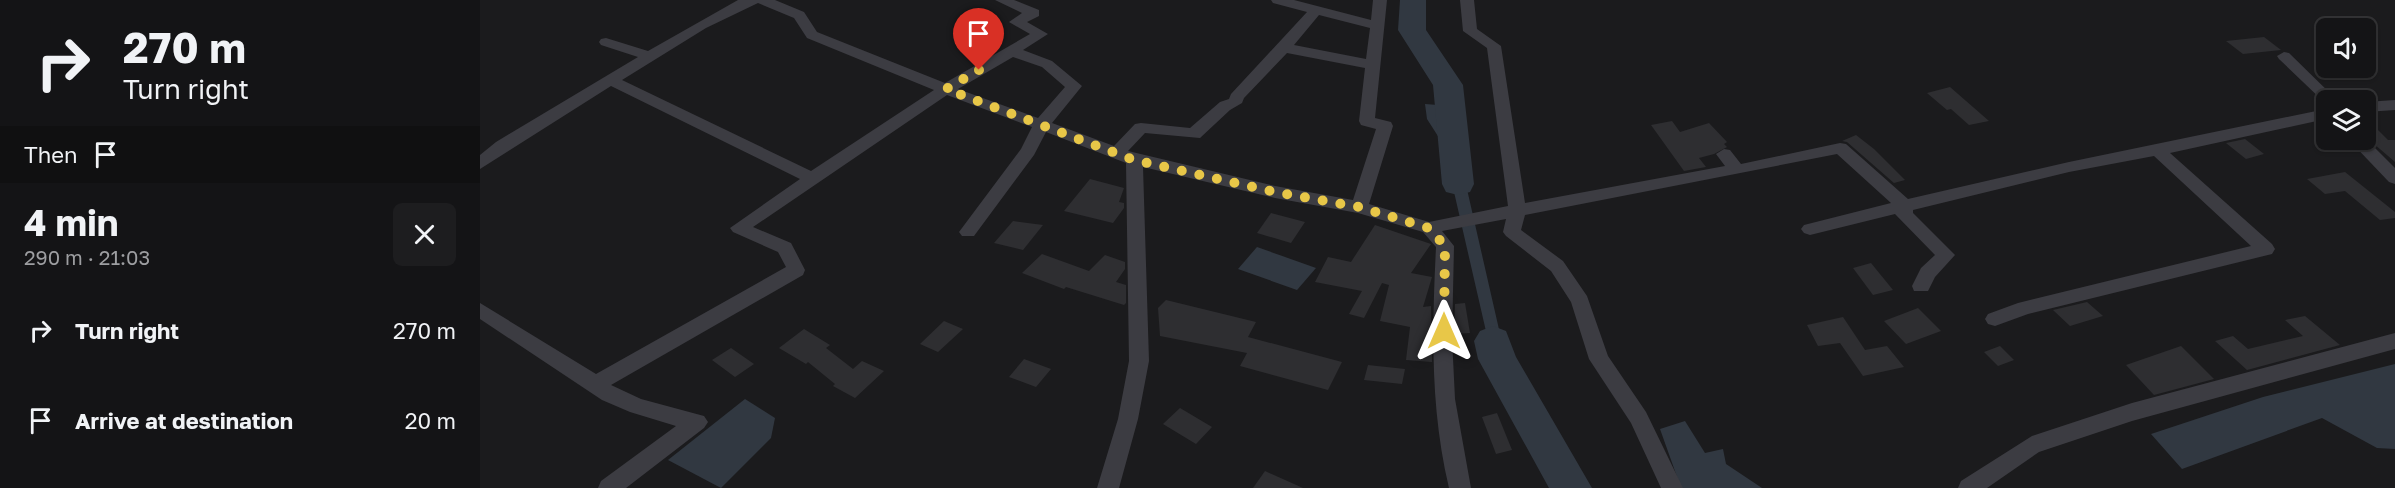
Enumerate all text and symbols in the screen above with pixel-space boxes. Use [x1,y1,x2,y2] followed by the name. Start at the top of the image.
[953,8,1004,70] pin
[962,17,995,50] icon: arrive
[2316,18,2376,150] map controls
[2316,18,2376,78] button: sound
[123,22,246,72] text: 270 m
[24,24,102,102] icon: right
[123,73,249,105] text: Turn right
[2316,90,2376,150] button: layers
[89,138,122,171] icon: arrive
[24,141,77,168] text: Then
[24,201,119,244] text: 4 min
[393,203,456,266] button: close
[24,245,150,269] text: 290 m · 21:03
[1412,299,1476,363] position arrow
[24,314,57,347] icon: right
[75,317,179,344] text: Turn right
[393,317,456,344] text: 270 m
[24,404,57,437] icon: arrive
[75,407,293,434] text: Arrive at destination
[405,407,456,434] text: 20 m

